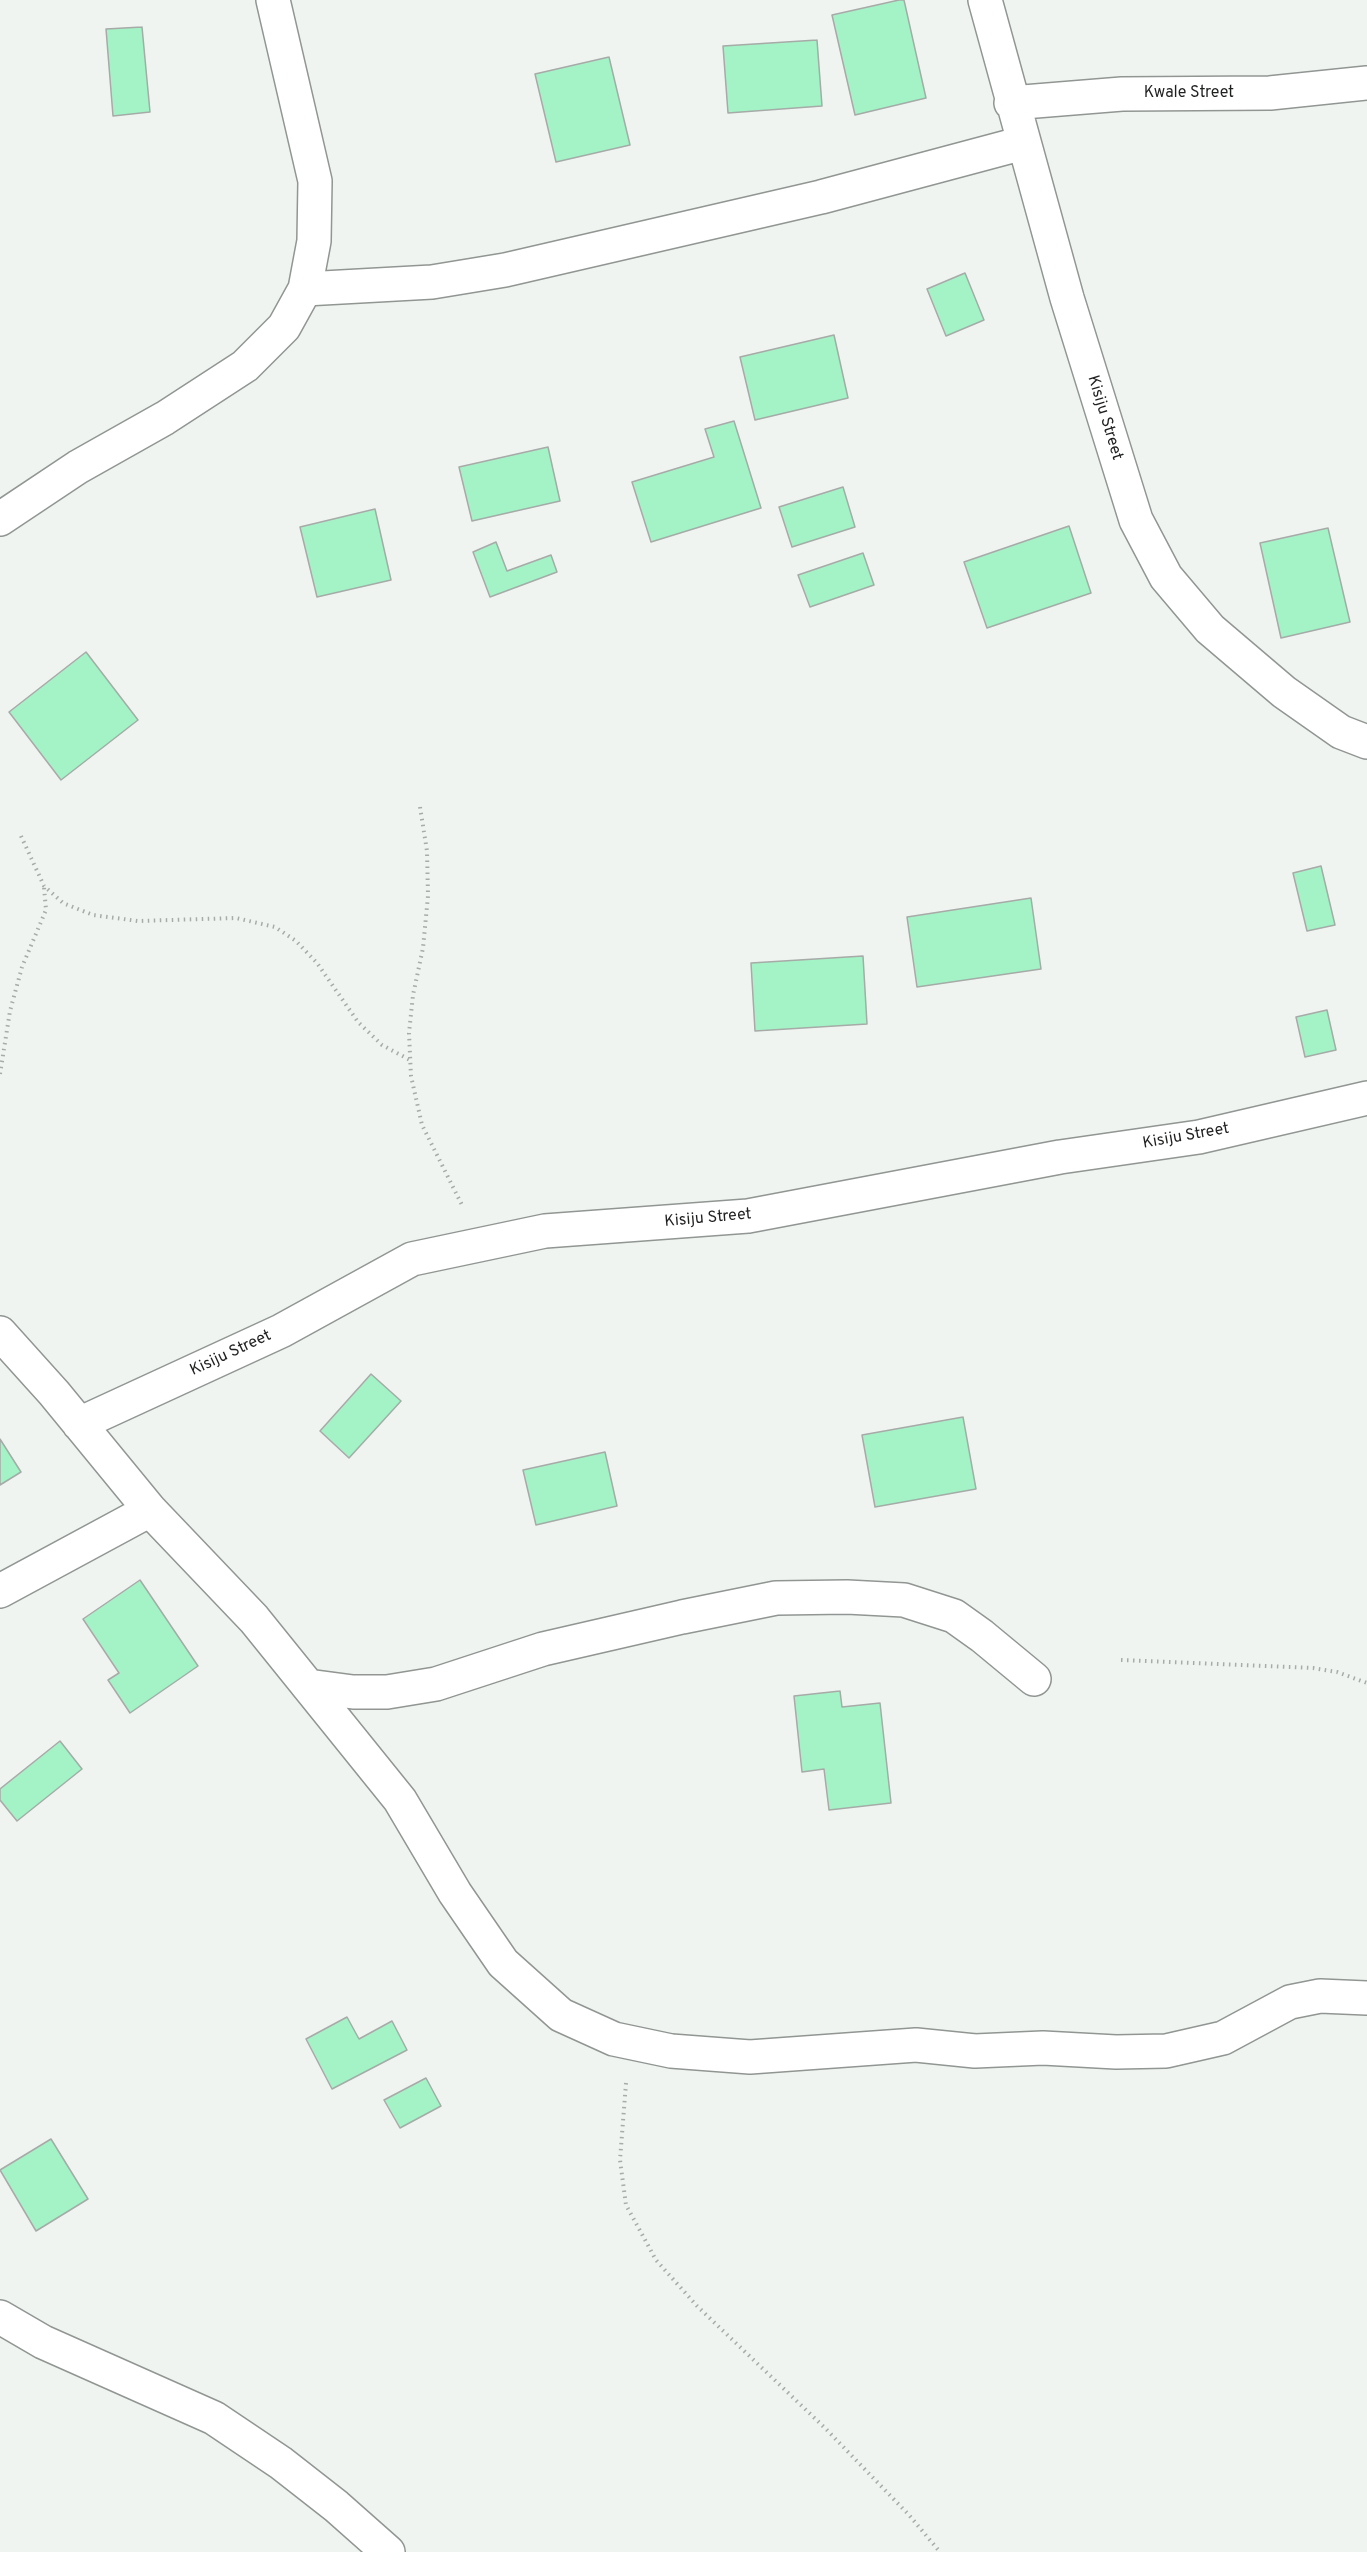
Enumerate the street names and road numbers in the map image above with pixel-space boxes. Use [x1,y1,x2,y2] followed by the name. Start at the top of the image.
[1144,84,1234,104] street label: Kwale Street
[1082,373,1126,463] street label: Kisiju Street
[1141,1120,1231,1154] street label: Kisiju Street
[664,1206,752,1232] street label: Kisiju Street
[187,1327,275,1381] street label: Kisiju Street

